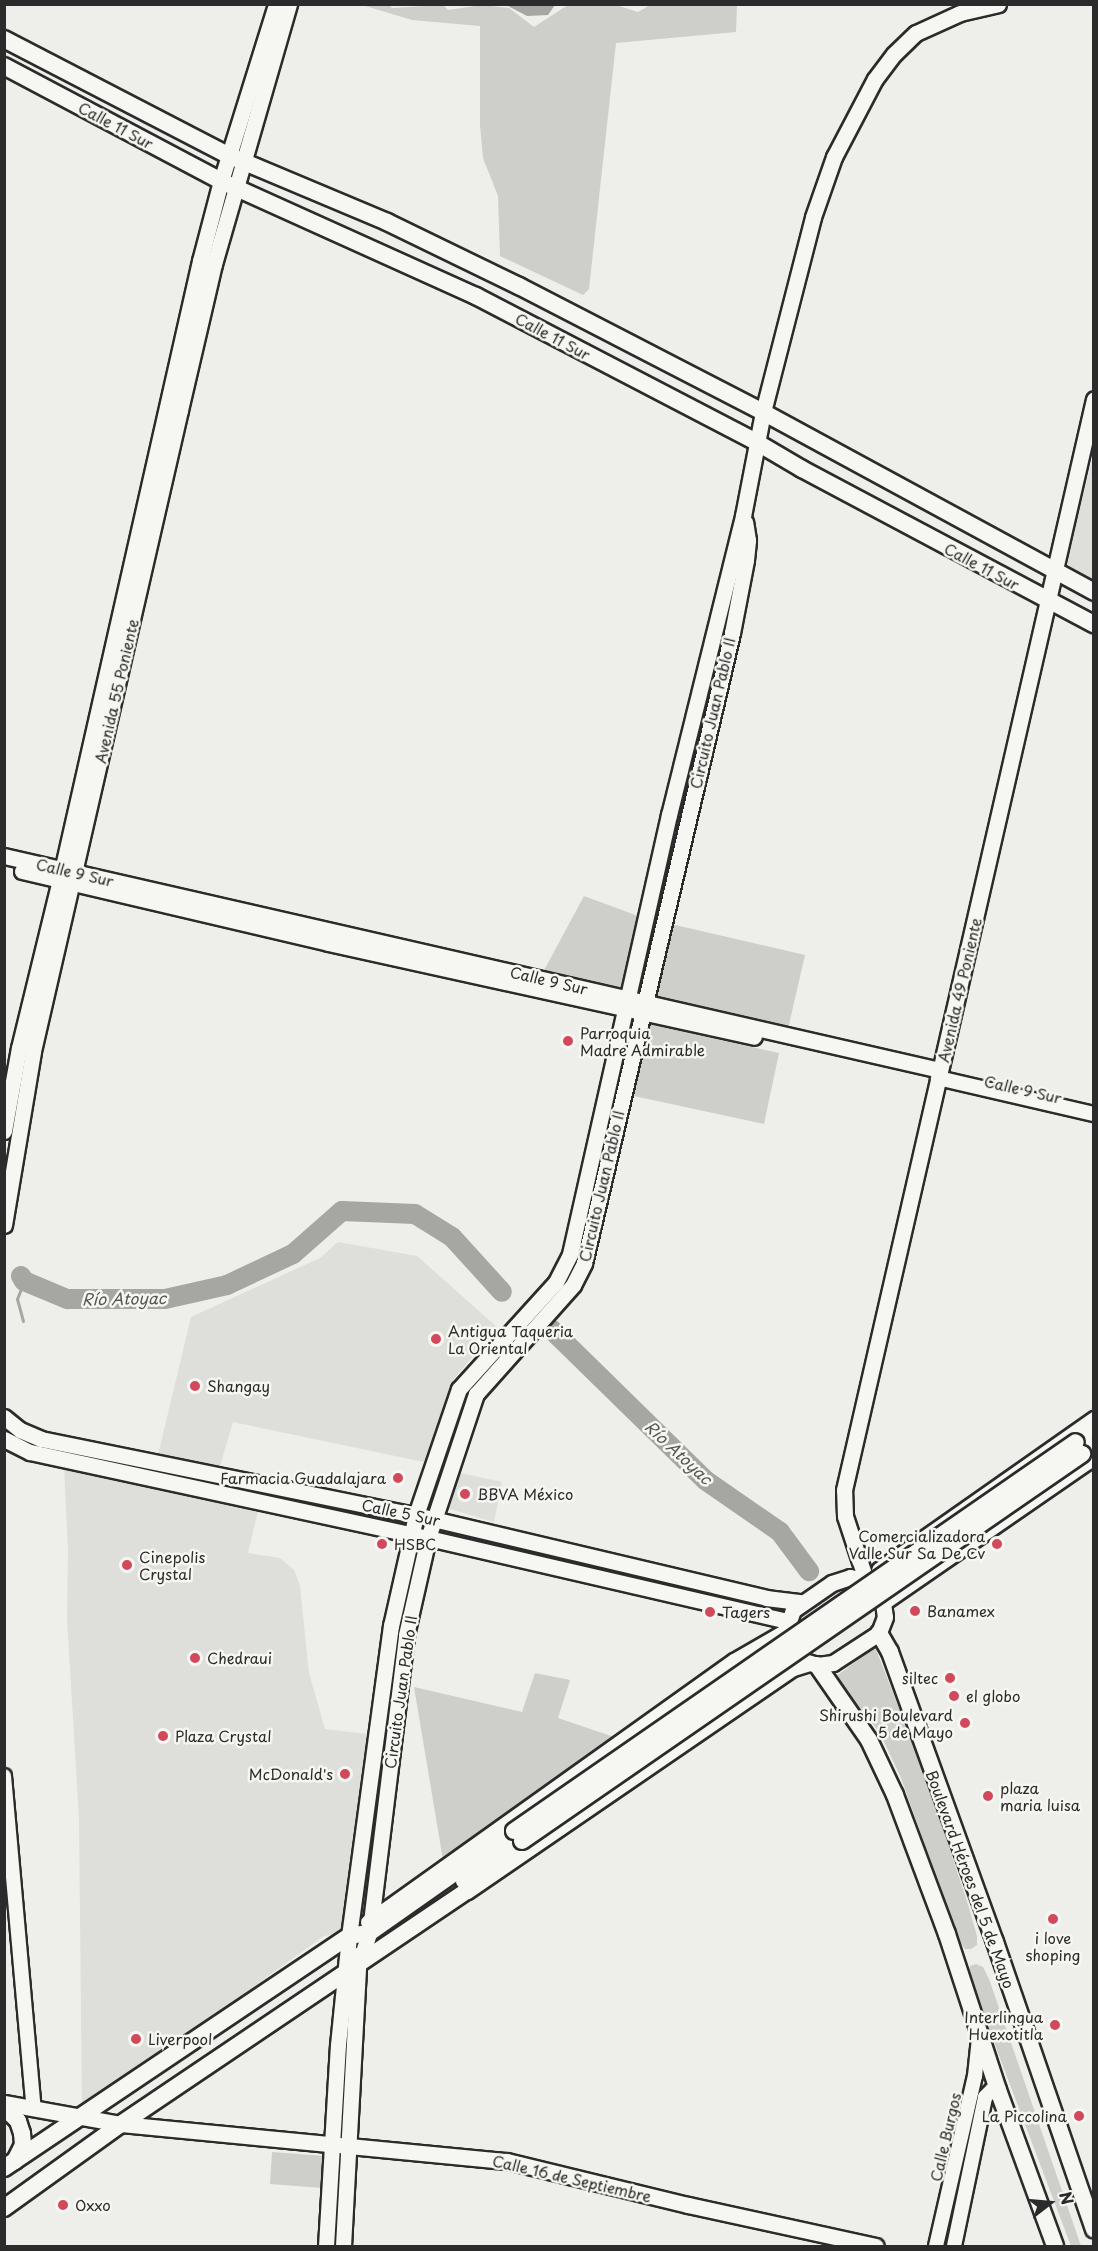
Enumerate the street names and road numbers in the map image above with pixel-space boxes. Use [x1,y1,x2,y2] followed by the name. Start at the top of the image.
[75,97,157,153] street label: Calle 11 Sur
[512,308,594,364] street label: Calle 11 Sur
[941,538,1023,594] street label: Calle 11 Sur
[91,617,141,765] street label: Avenida 55 Poniente
[686,636,738,790] street label: Circuito Juan Pablo II
[34,854,116,890] street label: Calle 9 Sur
[934,916,984,1064] street label: Avenida 49 Poniente
[508,962,590,998] street label: Calle 9 Sur
[982,1071,1064,1107] street label: Calle 9 Sur
[575,1109,627,1263] street label: Circuito Juan Pablo II
[360,1495,442,1529] street label: Calle 5 Sur
[380,1614,420,1770] street label: Circuito Juan Pablo II
[923,1767,1019,1991] street label: Boulevard Héroes del 5 de Mayo
[926,2091,964,2183] street label: Calle Burgos
[489,2151,655,2205] street label: Calle 16 de Septiembre

